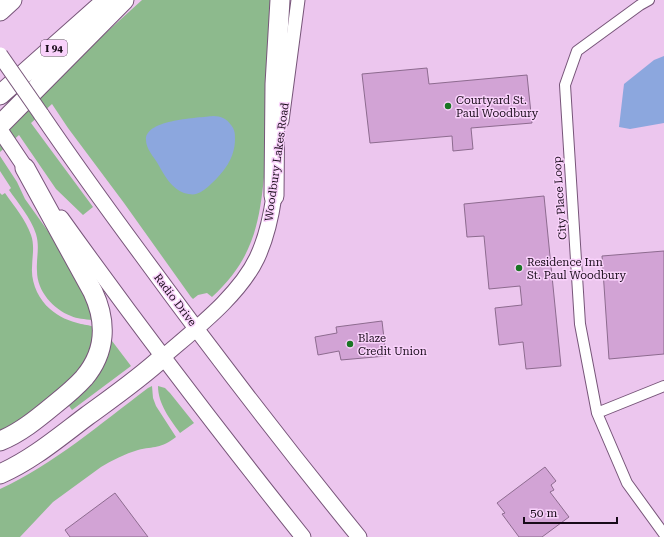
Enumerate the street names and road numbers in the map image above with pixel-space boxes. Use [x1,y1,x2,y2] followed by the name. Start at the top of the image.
[41,40,67,56] road number: I 94
[262,102,292,222] street label: Woodbury Lakes Road
[551,156,569,240] street label: City Place Loop
[151,271,199,329] street label: Radio Drive

